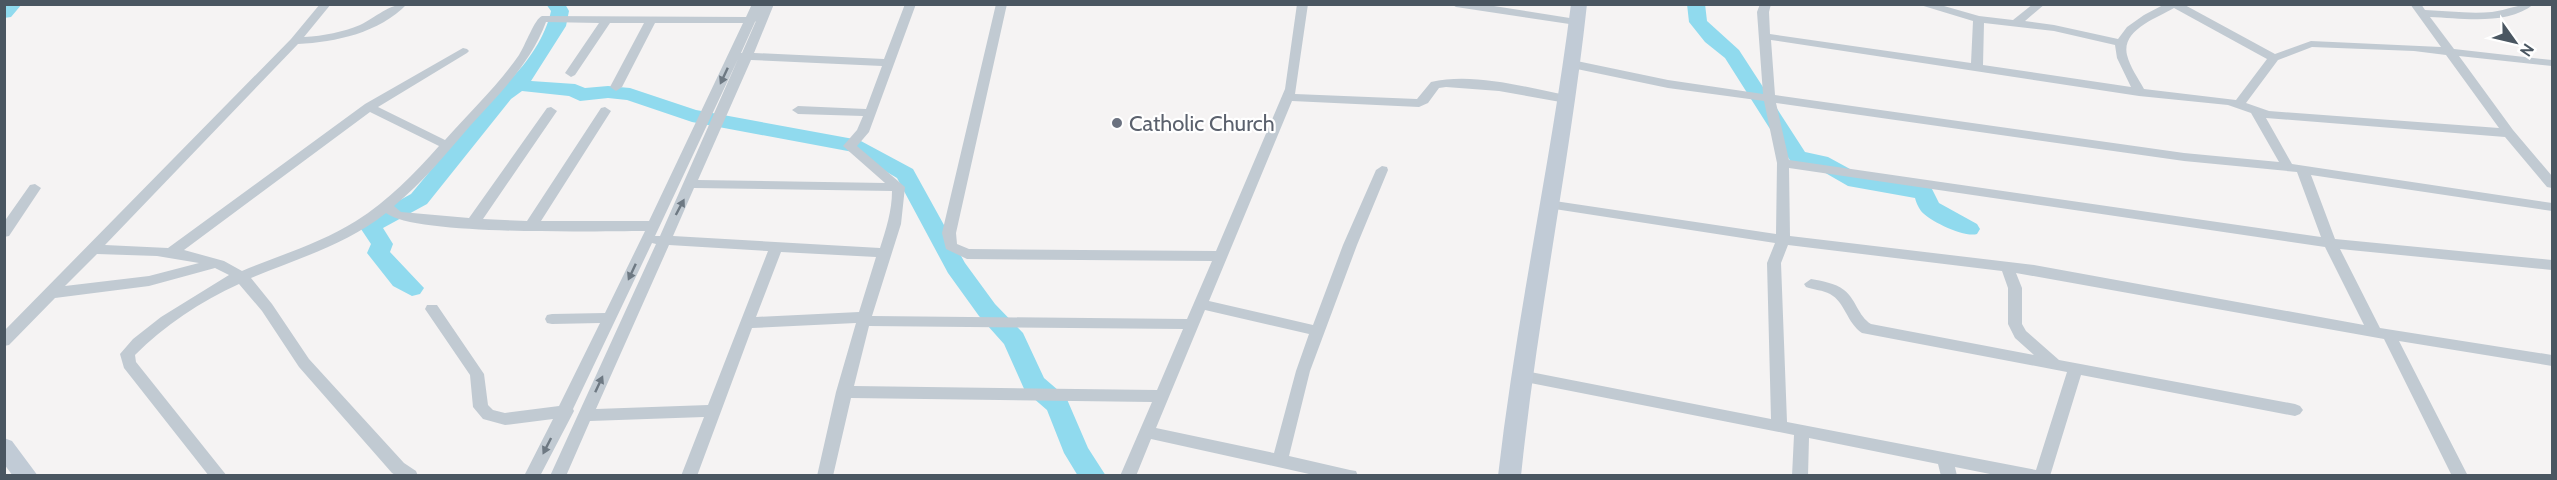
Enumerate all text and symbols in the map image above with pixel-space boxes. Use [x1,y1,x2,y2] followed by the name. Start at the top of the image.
[2485,12,2545,72] north arrow
[2516,40,2538,60] text: N
[719,68,728,85] one-way arrow
[1129,110,1275,137] place label: Catholic Church
[1110,116,1124,130] marker: Catholic Church
[675,198,685,215] one-way arrow
[627,264,636,281] one-way arrow
[595,375,605,393] one-way arrow
[543,438,552,455] one-way arrow

